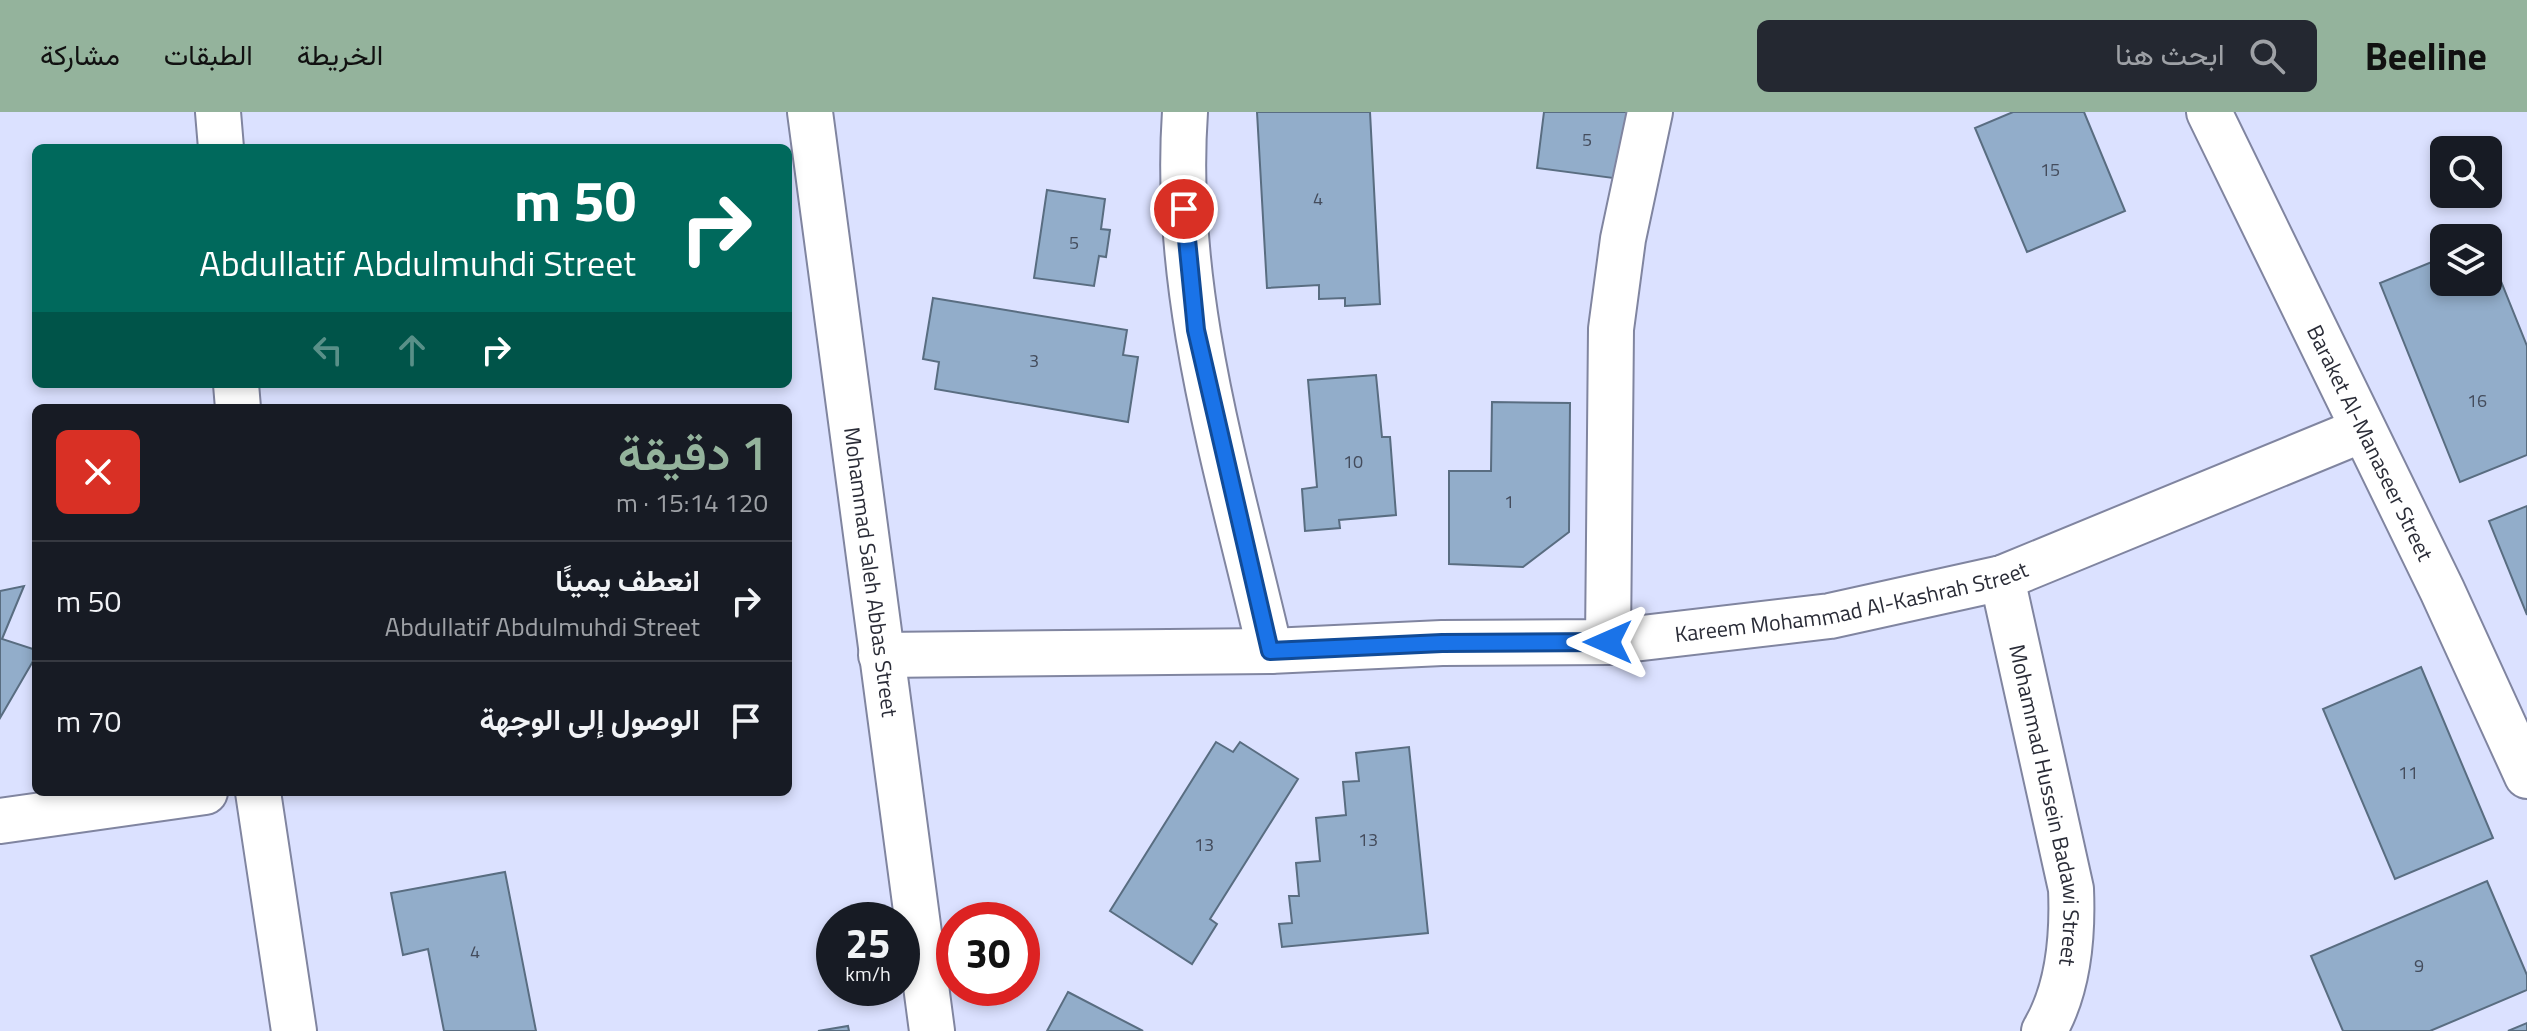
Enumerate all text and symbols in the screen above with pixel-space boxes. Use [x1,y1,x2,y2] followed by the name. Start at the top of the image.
[1757,20,2317,92] search box
[2365,27,2487,85] text: Beeline
[2115,31,2225,77] text: ابحث هنا
[40,33,120,76] text: مشاركة
[164,33,253,76] text: الطبقات
[297,33,383,76] text: الخريطة
[2245,34,2289,78] icon: search
[1582,126,1592,153] house number: 5
[2430,136,2502,296] map controls
[2430,136,2502,208] button: search
[2040,156,2060,183] house number: 15
[514,158,636,243] text: 50 m
[1150,175,1218,243] pin
[664,176,768,280] icon: right
[1313,185,1323,212] house number: 4
[1162,187,1206,231] icon: arrive
[2430,224,2502,296] button: layers
[1069,229,1079,256] house number: 5
[199,235,636,290] text: Abdullatif Abdulmuhdi Street
[2298,319,2442,567] street label: Baraket Al-Manaseer Street
[306,328,350,372] icon: left
[390,328,434,372] icon: ahead
[474,328,518,372] icon: right
[1029,347,1039,374] house number: 3
[2467,387,2487,414] house number: 16
[618,416,768,489] text: 1 دقيقة
[835,425,907,719] street label: Mohammad Saleh Abbas Street
[56,430,140,514] button: close
[1343,448,1363,475] house number: 10
[616,483,768,522] text: 120 m · 15:14
[1504,488,1514,515] house number: 1
[1673,552,2033,651] street label: Kareem Mohammad Al-Kashrah Street
[555,557,700,603] text: انعطف يمينًا
[56,578,121,624] text: 50 m
[724,579,768,623] icon: right
[1566,600,1650,684] position arrow
[385,607,700,646] text: Abdullatif Abdulmuhdi Street
[2000,641,2088,969] street label: Mohammad Hussein Badawi Street
[479,696,700,742] text: الوصول إلى الوجهة
[56,698,121,744] text: 70 m
[724,699,768,743] icon: arrive
[2398,759,2418,786] house number: 11
[1358,826,1378,853] house number: 13
[1194,831,1214,858] house number: 13
[936,902,1040,1006] speed limit sign: 30
[846,913,890,974] text: 25
[470,938,480,965] house number: 4
[2414,952,2424,979] house number: 9
[845,958,891,989] text: km/h

